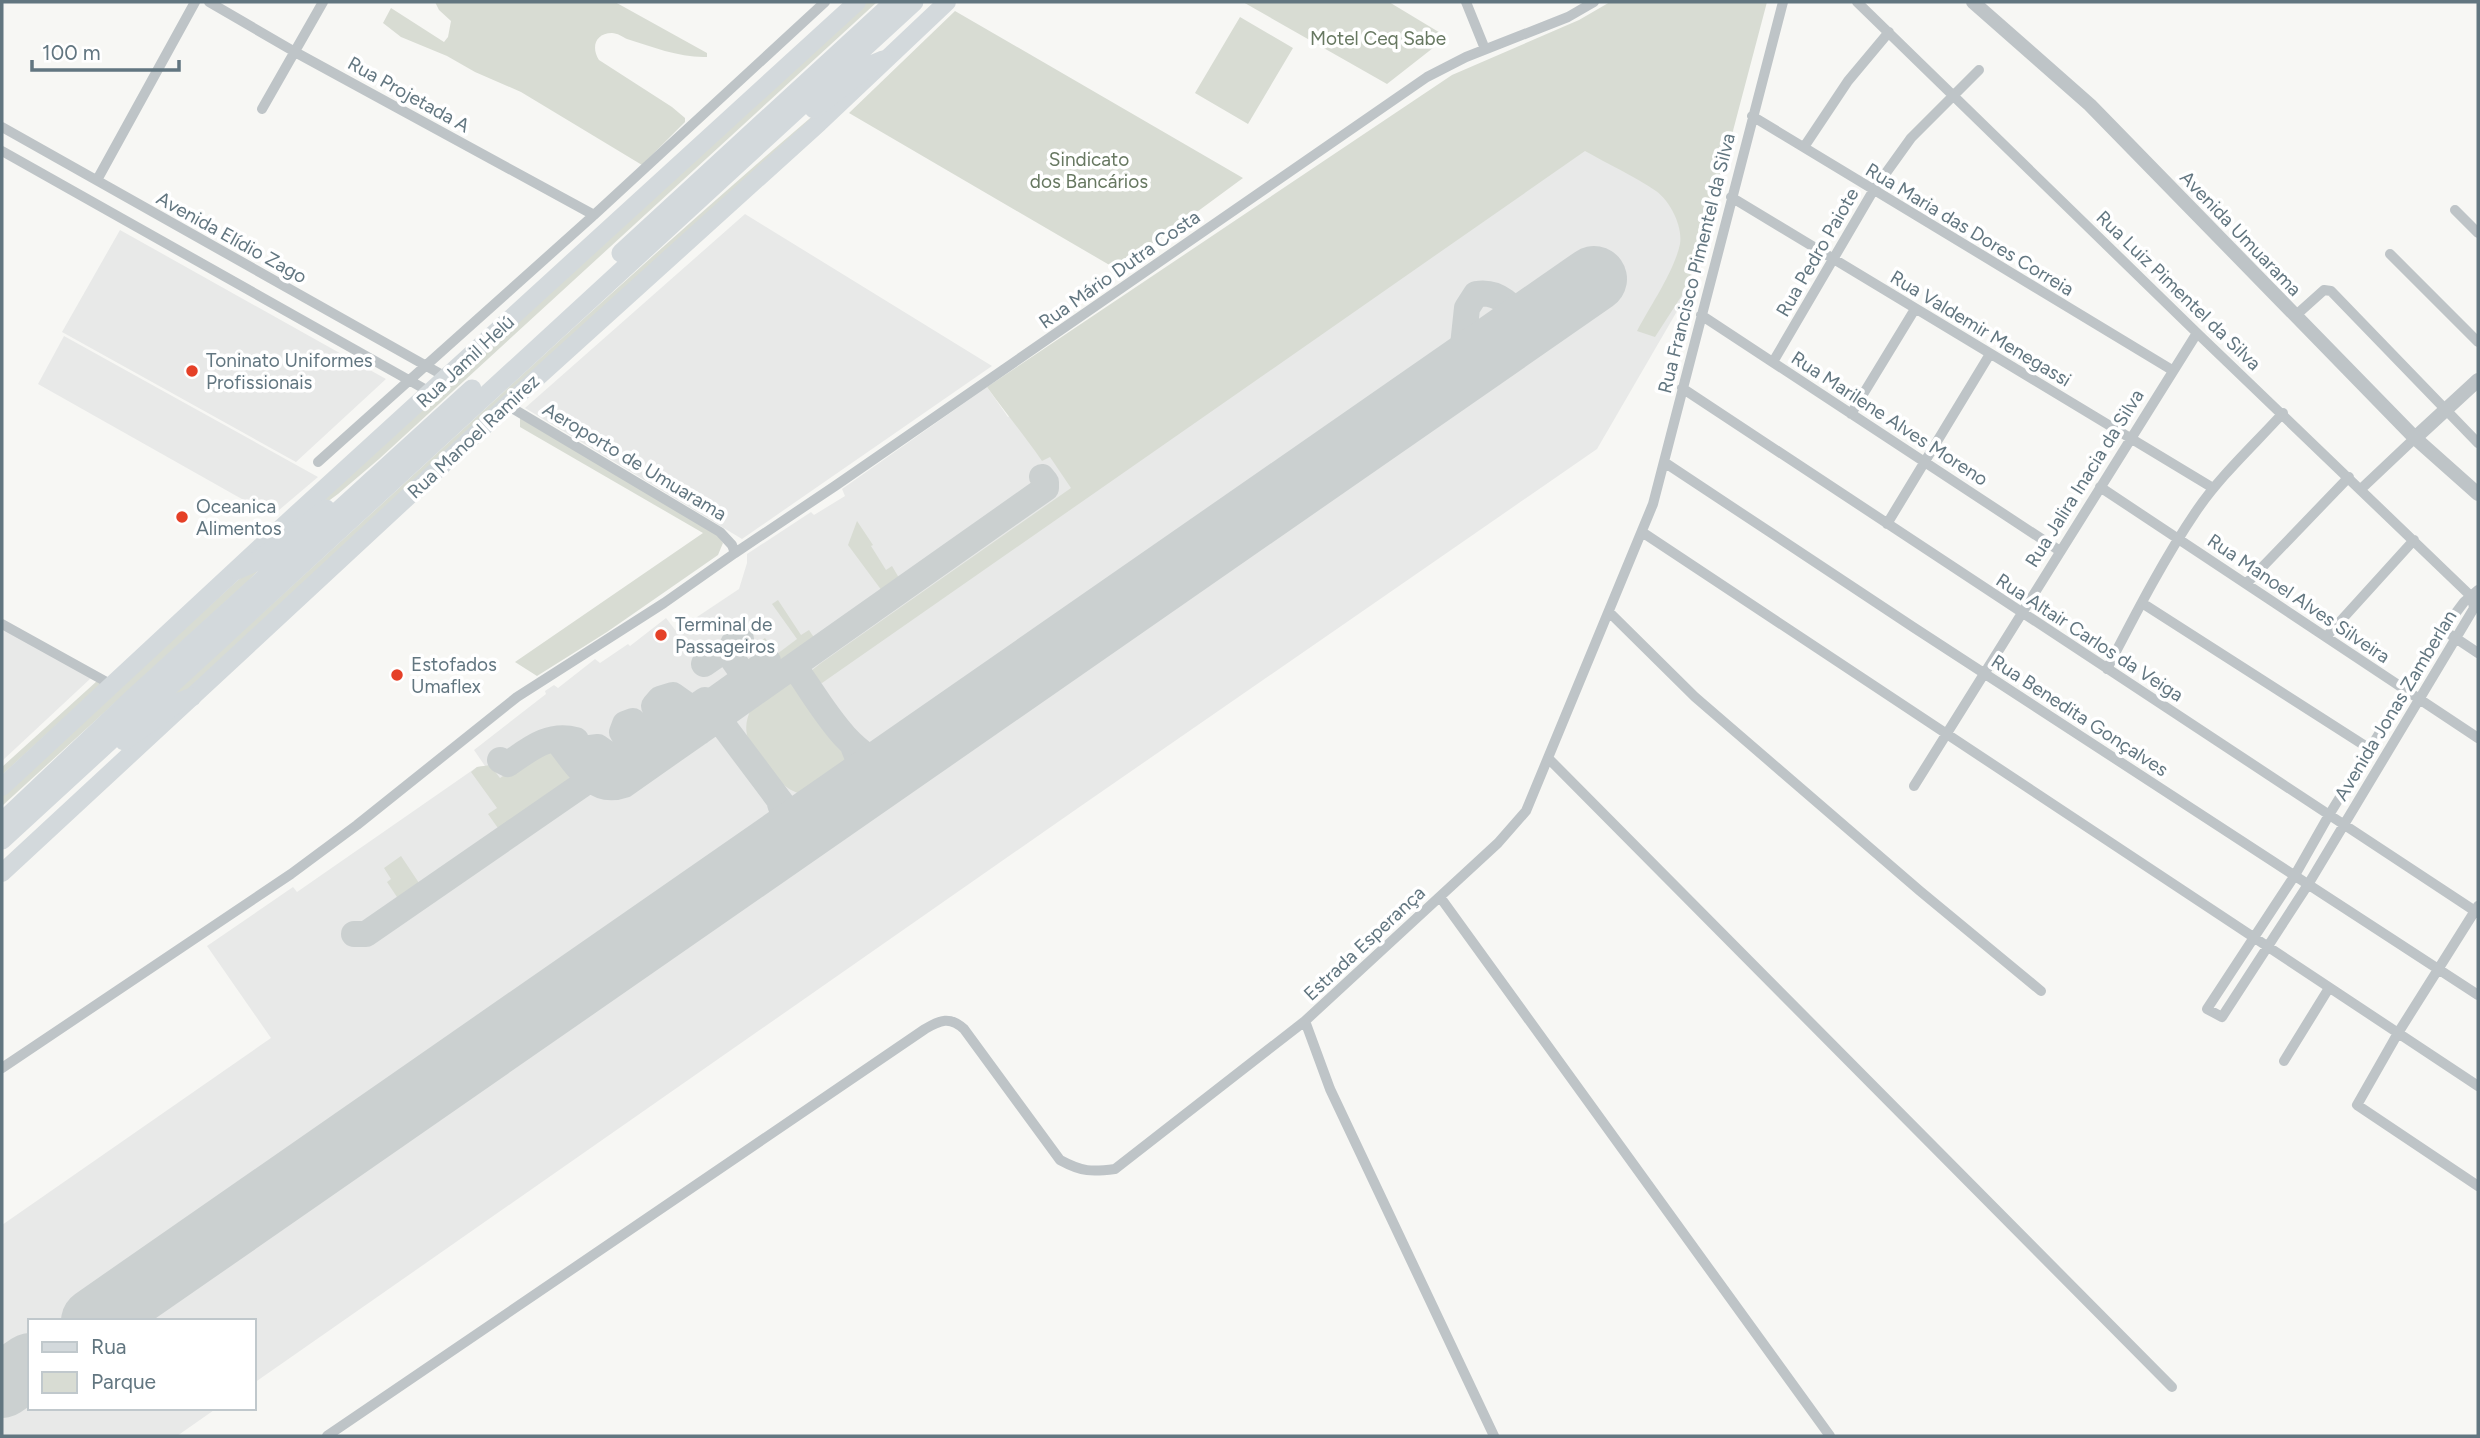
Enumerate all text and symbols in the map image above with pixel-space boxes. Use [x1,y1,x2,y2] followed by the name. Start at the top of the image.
[1310,27,1446,50] park label: Motel Ceq Sabe
[32,28,178,72] scale bar
[42,40,101,65] text: 100 m
[344,51,474,138] street label: Rua Projetada A
[1653,131,1740,396] street label: Rua Francisco Pimentel da Silva
[1030,148,1148,193] park label: Sindicato dos Bancários
[1862,158,2078,301] street label: Rua Maria das Dores Correia
[2175,166,2306,301] street label: Avenida Umuarama
[1771,184,1864,321] street label: Rua Pedro Paiote
[153,187,311,288] street label: Avenida Elídio Zago
[1034,205,1204,334] street label: Rua Mário Dutra Costa
[2092,206,2266,375] street label: Rua Luiz Pimentel da Silva
[1886,265,2075,392] street label: Rua Valdemir Menegassi
[412,310,519,412] street label: Rua Jamil Helú
[1787,346,1992,491] street label: Rua Marilene Alves Moreno
[206,349,373,394] place label: Toninato Uniformes Profissionais
[184,363,200,379] marker: Toninato Uniformes Profissionais
[403,369,544,503] street label: Rua Manoel Ramirez
[2020,385,2149,571] street label: Rua Jalira Inacia da Silva
[539,397,731,525] street label: Aeroporto de Umuarama
[196,495,282,540] place label: Oceanica Alimentos
[174,509,190,525] marker: Oceanica Alimentos
[2203,529,2394,668] street label: Rua Manoel Alves Silveira
[1992,568,2188,707] street label: Rua Altair Carlos da Veiga
[2329,606,2462,805] street label: Avenida Jonas Zamberlan
[675,613,775,658] place label: Terminal de Passageiros
[653,627,669,643] marker: Terminal de Passageiros
[1987,650,2172,781] street label: Rua Benedita Gonçalves
[411,653,497,698] place label: Estofados Umaflex
[389,667,405,683] marker: Estofados Umaflex
[1299,881,1430,1005] street label: Estrada Esperança
[28,1319,256,1410] legend
[91,1334,127,1359] text: Rua
[91,1369,156,1394] text: Parque

